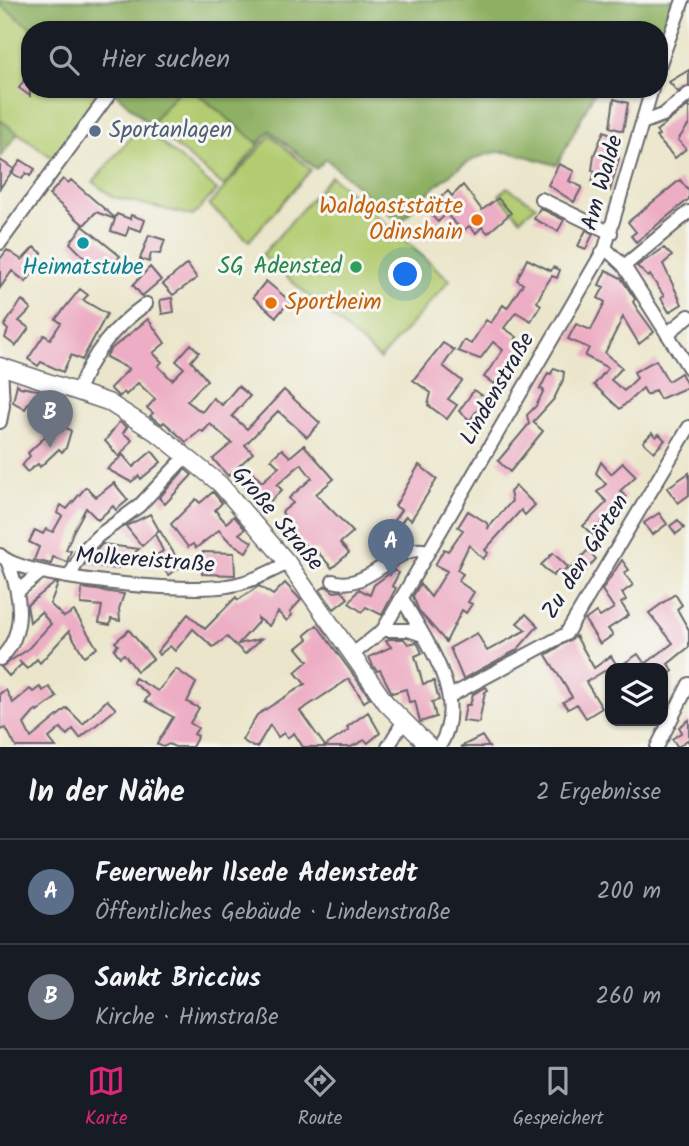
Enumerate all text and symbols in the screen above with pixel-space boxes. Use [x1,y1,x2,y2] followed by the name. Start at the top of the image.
[21,21,668,98] search box
[101,39,230,81] text: Hier suchen
[45,41,83,79] icon: search
[109,113,232,149] place label: Sportanlagen
[87,123,103,139] marker: Sportanlagen
[572,131,634,235] street label: Am Walde
[319,189,463,251] place label: Waldgaststätte Odinshain
[469,212,485,228] marker: Waldgaststätte Odinshain
[75,235,91,251] marker: Heimatstube
[218,249,343,285] place label: SG Adensted
[22,250,144,286] place label: Heimatstube
[388,257,422,291] your location
[348,259,364,275] marker: SG Adensted
[285,285,382,321] place label: Sportheim
[263,295,279,311] marker: Sportheim
[451,326,545,452] street label: Lindenstraße
[27,390,73,448] pin: B
[222,458,332,580] street label: Große Straße
[533,487,639,627] street label: Zu den Gärten
[368,519,414,577] pin: A
[74,538,216,584] street label: Molkereistraße
[605,663,668,726] map controls
[605,663,668,726] button: layers
[28,769,185,817] text: In der Nähe
[536,775,661,811] text: 2 Ergebnisse
[95,853,418,895] text: Feuerwehr Ilsede Adenstedt
[44,874,58,910] text: A
[597,874,661,910] text: 200 m
[95,895,450,931] text: Öffentliches Gebäude · Lindenstraße
[95,958,261,1000] text: Sankt Briccius
[44,979,58,1015] text: B
[596,979,661,1015] text: 260 m
[95,1000,279,1036] text: Kirche · Himstraße
[85,1062,127,1134] tab: Karte
[298,1062,342,1134] tab: Route
[513,1062,604,1134] tab: Gespeichert

